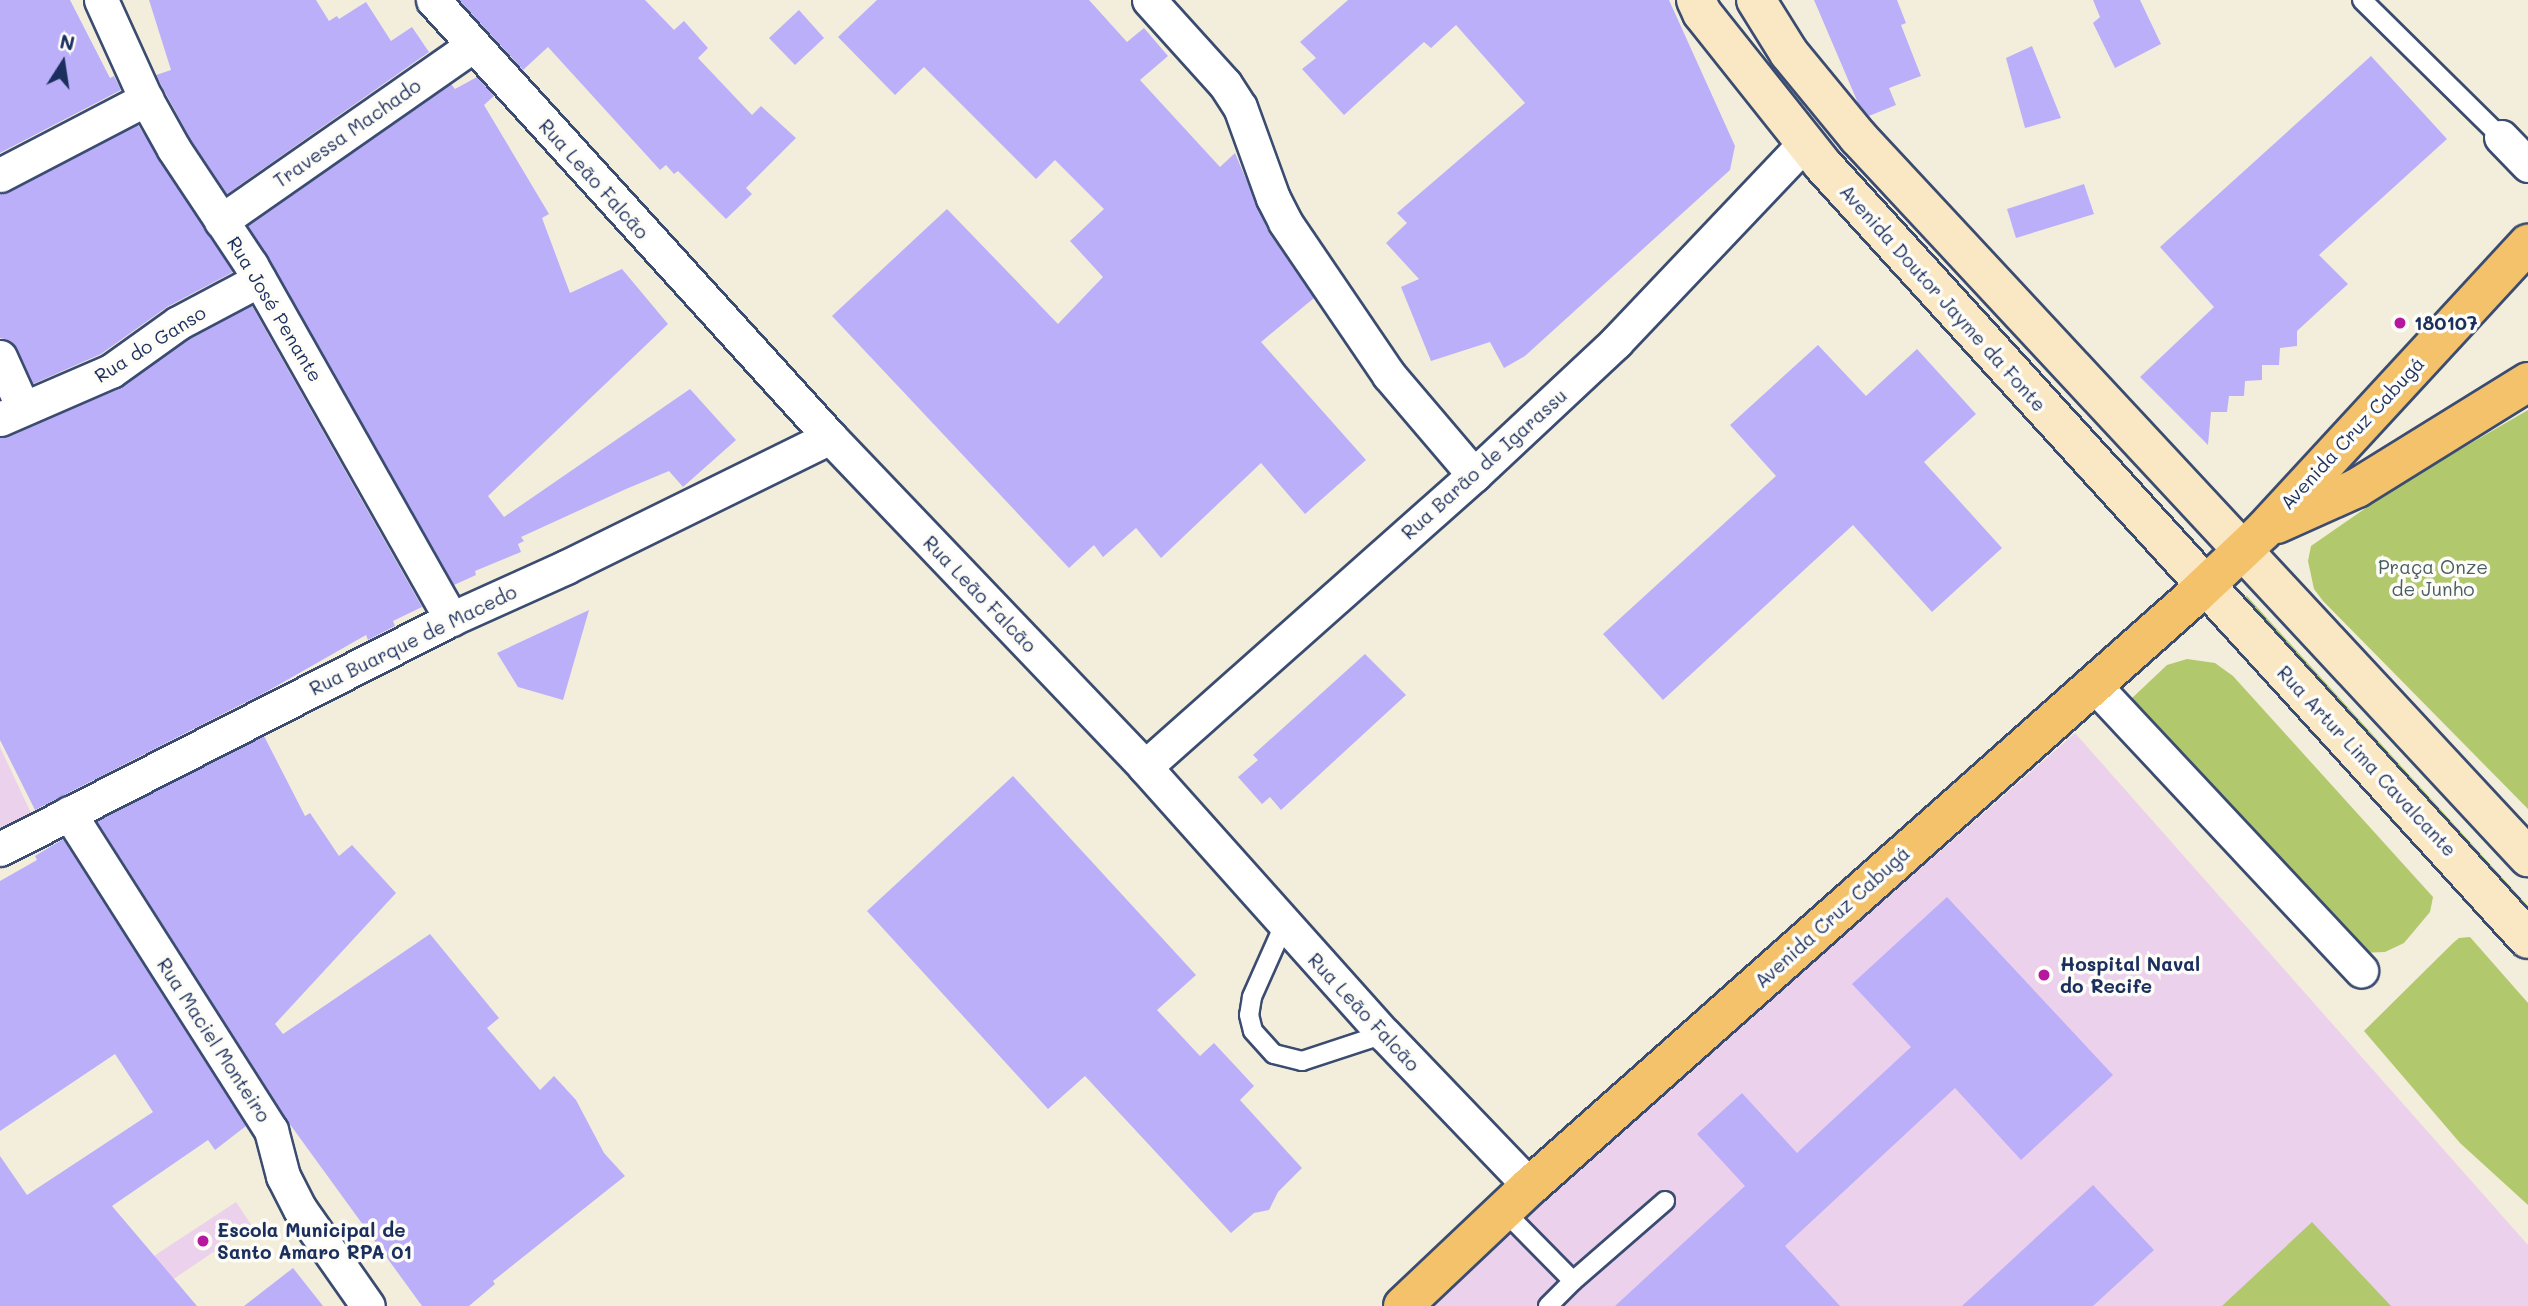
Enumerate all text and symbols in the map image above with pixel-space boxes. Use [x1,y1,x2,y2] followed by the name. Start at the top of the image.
[28,28,98,98] north arrow
[58,28,77,56] text: N
[269,74,425,192] street label: Travessa Machado
[534,115,654,243] street label: Rua Leão Falcão
[1835,180,2051,416] street label: Avenida Doutor Jayme da Fonte
[223,232,327,386] street label: Rua José Penante
[90,301,210,387] street label: Rua do Ganso
[2414,312,2478,334] place label: 180107
[2392,315,2408,331] marker: 180107
[2275,352,2429,514] street label: Avenida Cruz Cabugá
[1397,384,1571,544] street label: Rua Barão de Igarassu
[919,531,1041,657] street label: Rua Leão Falcão
[2378,556,2488,600] park label: Praça Onze de Junho
[306,580,520,700] street label: Rua Buarque de Macedo
[2273,661,2461,861] street label: Rua Artur Lima Cavalcante
[1750,842,1914,992] street label: Avenida Cruz Cabugá
[1304,948,1424,1076] street label: Rua Leão Falcão
[2060,953,2200,997] place label: Hospital Naval do Recife
[152,954,276,1126] street label: Rua Maciel Monteiro
[2034,965,2054,985] marker: Hospital Naval do Recife
[217,1219,412,1263] place label: Escola Municipal de Santo Amaro RPA 01
[195,1233,211,1249] marker: Escola Municipal de Santo Amaro RPA 01

